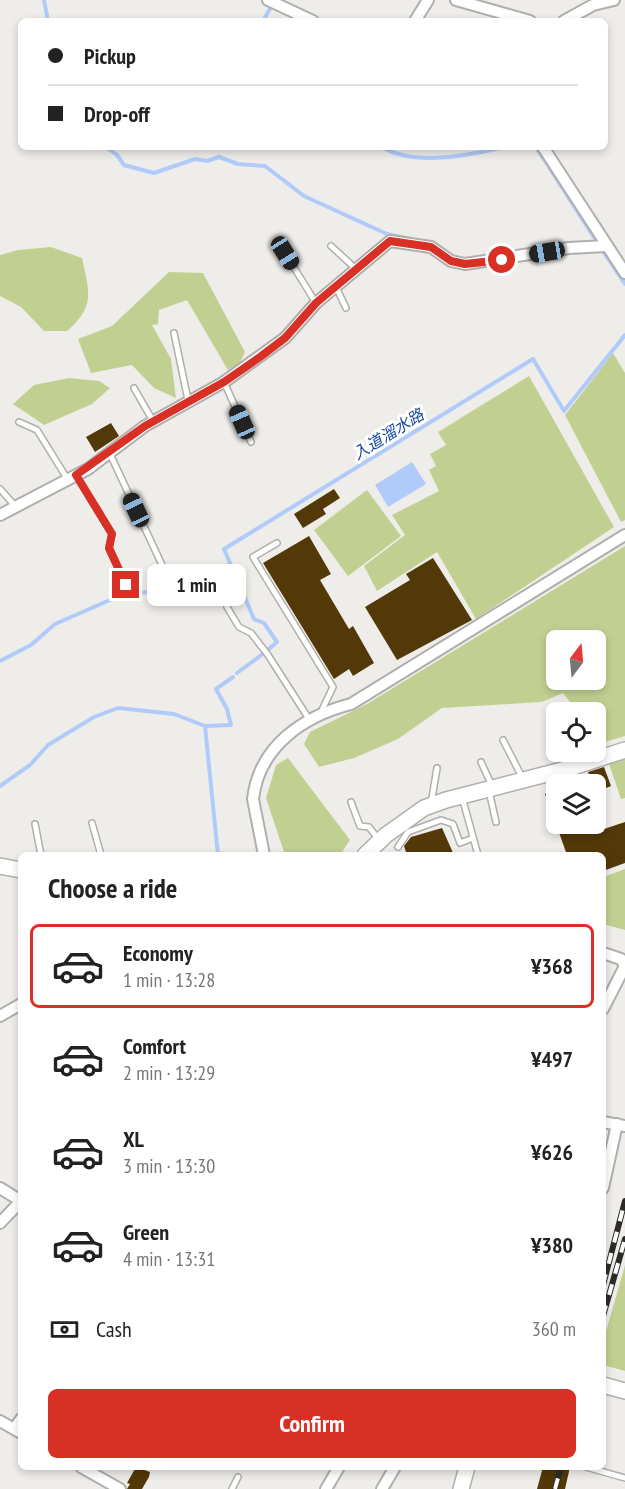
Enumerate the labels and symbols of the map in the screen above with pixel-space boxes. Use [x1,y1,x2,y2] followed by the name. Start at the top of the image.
[268,233,302,273] car
[528,240,566,264] car
[488,246,515,273] route start
[226,402,258,442] car
[349,403,429,464] water label: 入道溜水路
[120,490,152,530] car
[147,564,246,606] callout: 1 min
[112,571,139,598] route end
[546,630,606,690] north arrow

